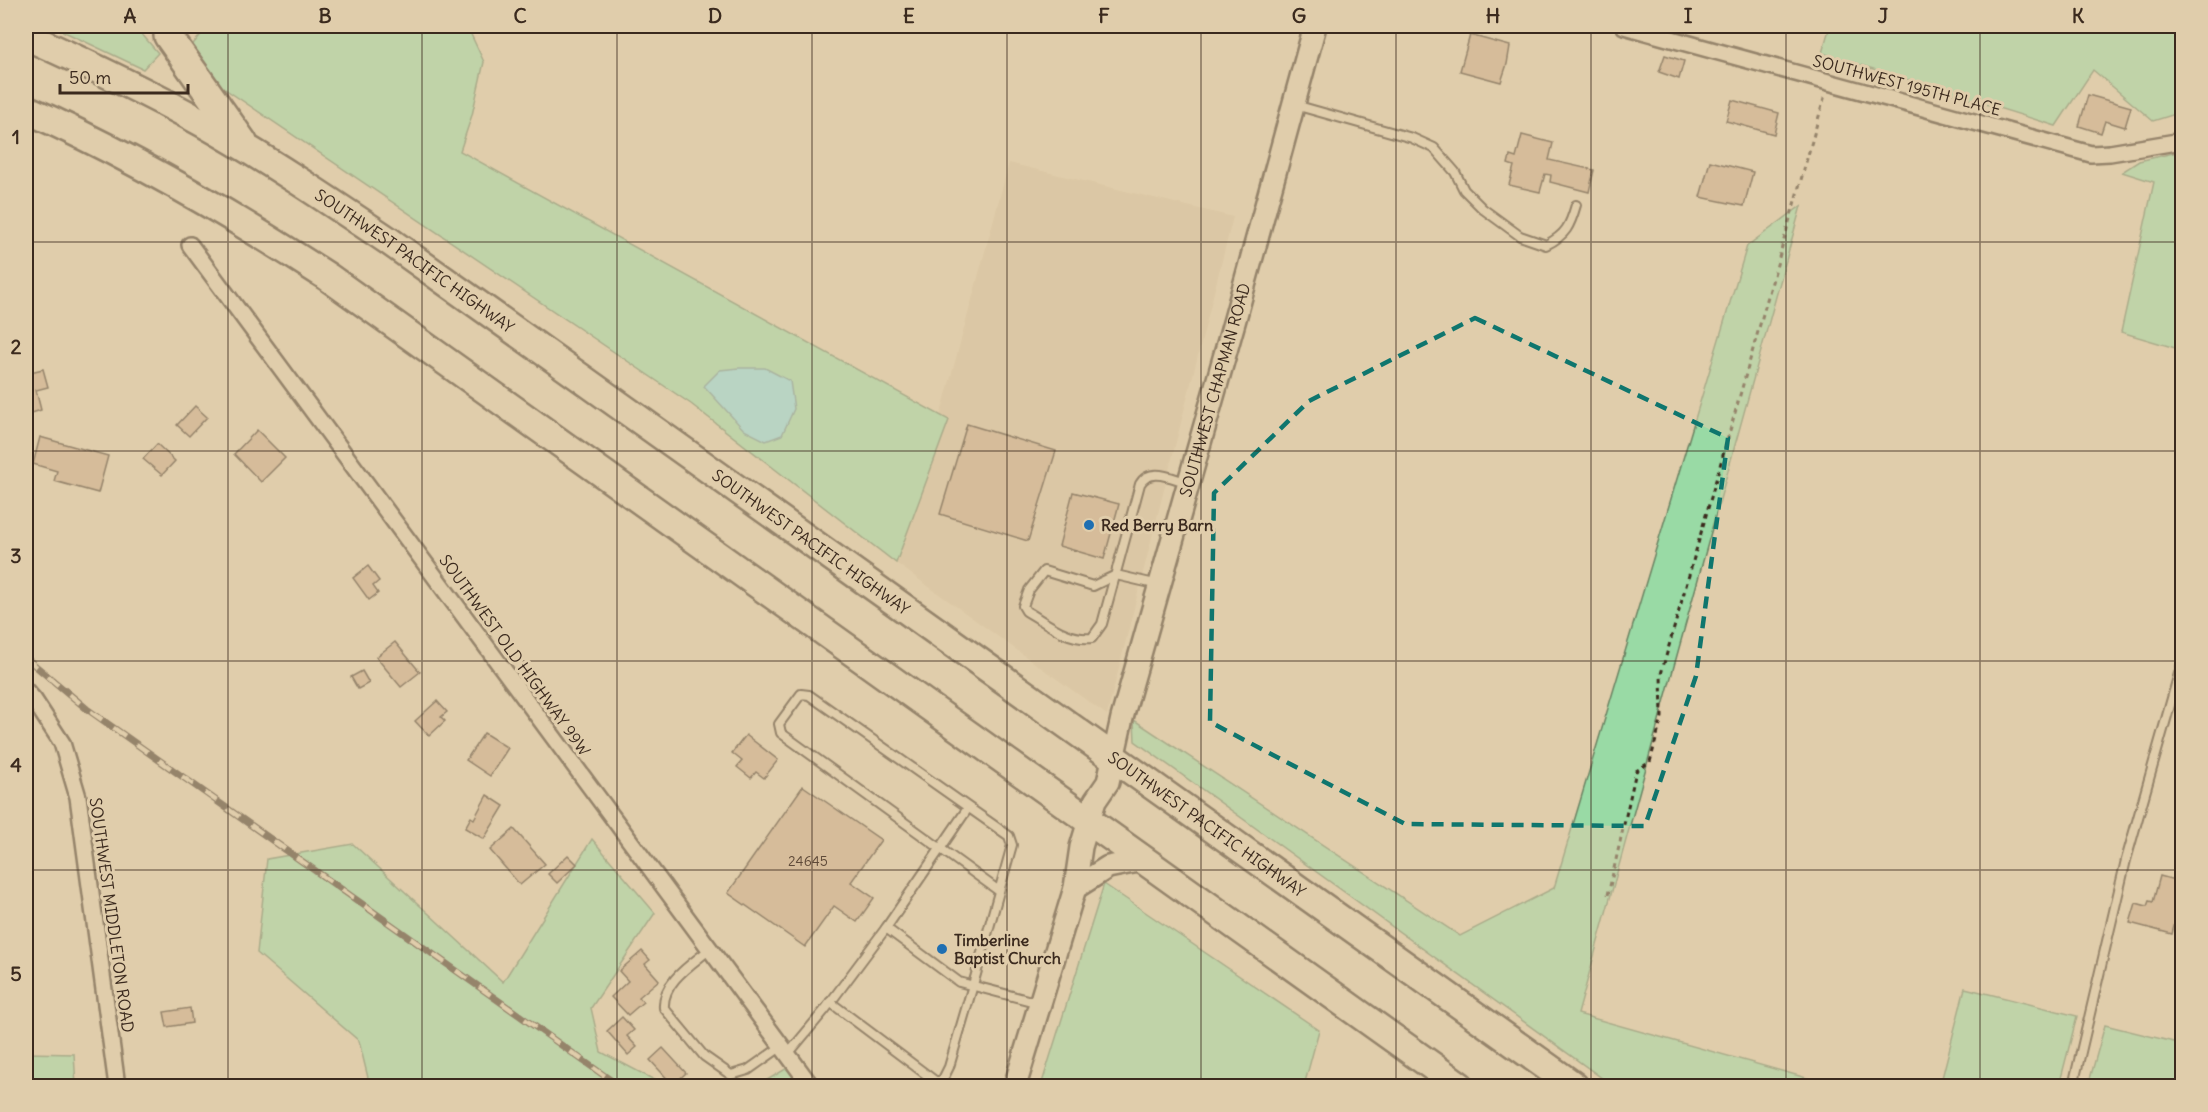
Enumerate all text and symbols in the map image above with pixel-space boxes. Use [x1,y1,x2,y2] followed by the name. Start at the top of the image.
[124,3,137,28] text: A
[318,3,332,28] text: B
[513,3,527,28] text: C
[708,3,722,28] text: D
[903,3,915,28] text: E
[1098,3,1110,28] text: F
[1292,3,1306,28] text: G
[1486,3,1500,28] text: H
[1684,3,1693,28] text: I
[1878,3,1889,28] text: J
[2072,3,2085,28] text: K
[1811,50,2003,120] street label: SOUTHWEST 195TH PLACE
[60,57,188,95] scale bar
[69,66,111,89] text: 50 m
[12,124,20,149] text: 1
[311,185,518,337] street label: SOUTHWEST PACIFIC HIGHWAY
[1175,281,1254,499] street label: SOUTHWEST CHAPMAN ROAD
[11,334,22,359] text: 2
[708,465,914,619] street label: SOUTHWEST PACIFIC HIGHWAY
[1101,515,1213,536] place label: Red Berry Barn
[1082,518,1096,532] marker: Red Berry Barn
[10,543,22,568] text: 3
[435,550,595,760] street label: SOUTHWEST OLD HIGHWAY 99W
[1104,747,1310,901] street label: SOUTHWEST PACIFIC HIGHWAY
[10,752,22,777] text: 4
[86,796,138,1034] street label: SOUTHWEST MIDDLETON ROAD
[788,852,828,870] house number: 24645
[954,930,1061,969] place label: Timberline Baptist Church
[935,942,949,956] marker: Timberline Baptist Church
[10,961,22,986] text: 5

